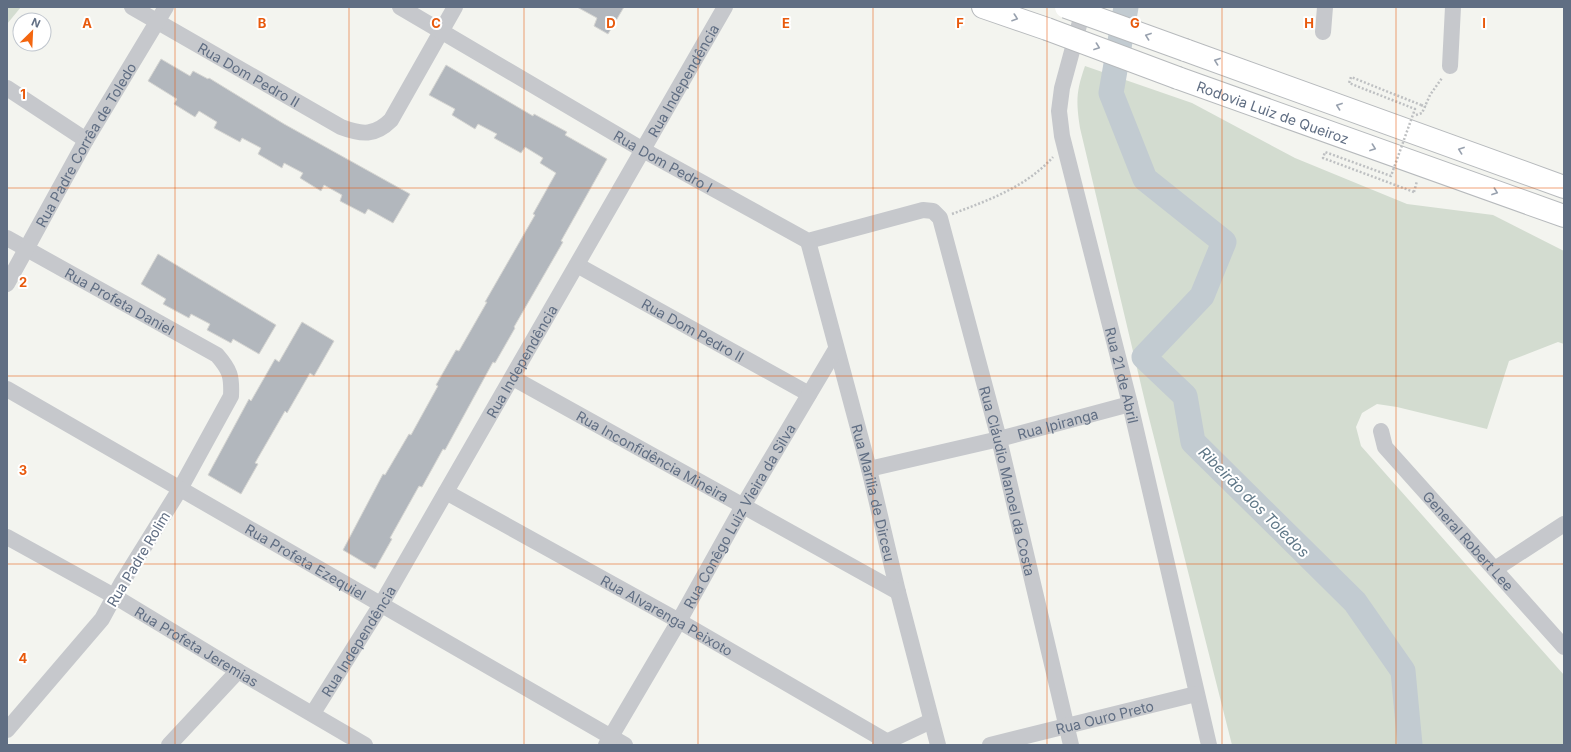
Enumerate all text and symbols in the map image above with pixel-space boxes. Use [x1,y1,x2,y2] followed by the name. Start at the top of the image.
[12,12,52,52] north arrow
[1012,13,1019,22] one-way arrow
[29,15,43,31] text: N
[82,15,92,31] text: A
[258,15,267,31] text: B
[431,15,441,31] text: C
[606,15,616,31] text: D
[782,15,790,31] text: E
[956,15,964,31] text: F
[1130,15,1140,31] text: G
[1304,15,1314,31] text: H
[1482,15,1486,31] text: I
[644,21,722,140] street label: Rua Independência
[1145,33,1152,41] one-way arrow
[195,38,303,110] street label: Rua Dom Pedro II
[1094,43,1101,51] one-way arrow
[1214,58,1221,66] one-way arrow
[32,59,139,230] street label: Rua Padre Corrêa de Toledo
[1195,77,1352,147] street label: Rodovia Luiz de Queiroz
[20,86,26,102] text: 1
[1336,102,1343,110] one-way arrow
[611,126,716,195] street label: Rua Dom Pedro I
[1369,143,1376,152] one-way arrow
[1458,146,1465,155] one-way arrow
[1492,187,1499,195] one-way arrow
[62,264,177,338] street label: Rua Profeta Daniel
[19,274,27,290] text: 2
[639,294,747,365] street label: Rua Dom Pedro II
[482,302,560,420] street label: Rua Independência
[1102,325,1143,425] street label: Rua 21 de Abril
[977,384,1039,577] street label: Rua Cláudio Manoel da Costa
[1015,404,1100,442] street label: Rua Ipiranga
[574,407,732,505] street label: Rua Inconfidência Mineira
[679,420,798,611] street label: Rua Conêgo Luiz Vieira da Silva
[849,422,899,563] street label: Rua Marilia de Dirceu
[1195,443,1313,561] water label: Ribeirão dos Toledos
[19,462,27,478] text: 3
[1420,487,1518,594] street label: General Robert Lee
[103,508,173,610] street label: Rua Padre Rolim
[242,520,369,603] street label: Rua Profeta Ezequiel
[598,571,736,659] street label: Rua Alvarenga Peixoto
[317,582,399,699] street label: Rua Independência
[132,602,262,690] street label: Rua Profeta Jeremias
[19,650,28,666] text: 4
[1054,696,1155,737] street label: Rua Ouro Preto

